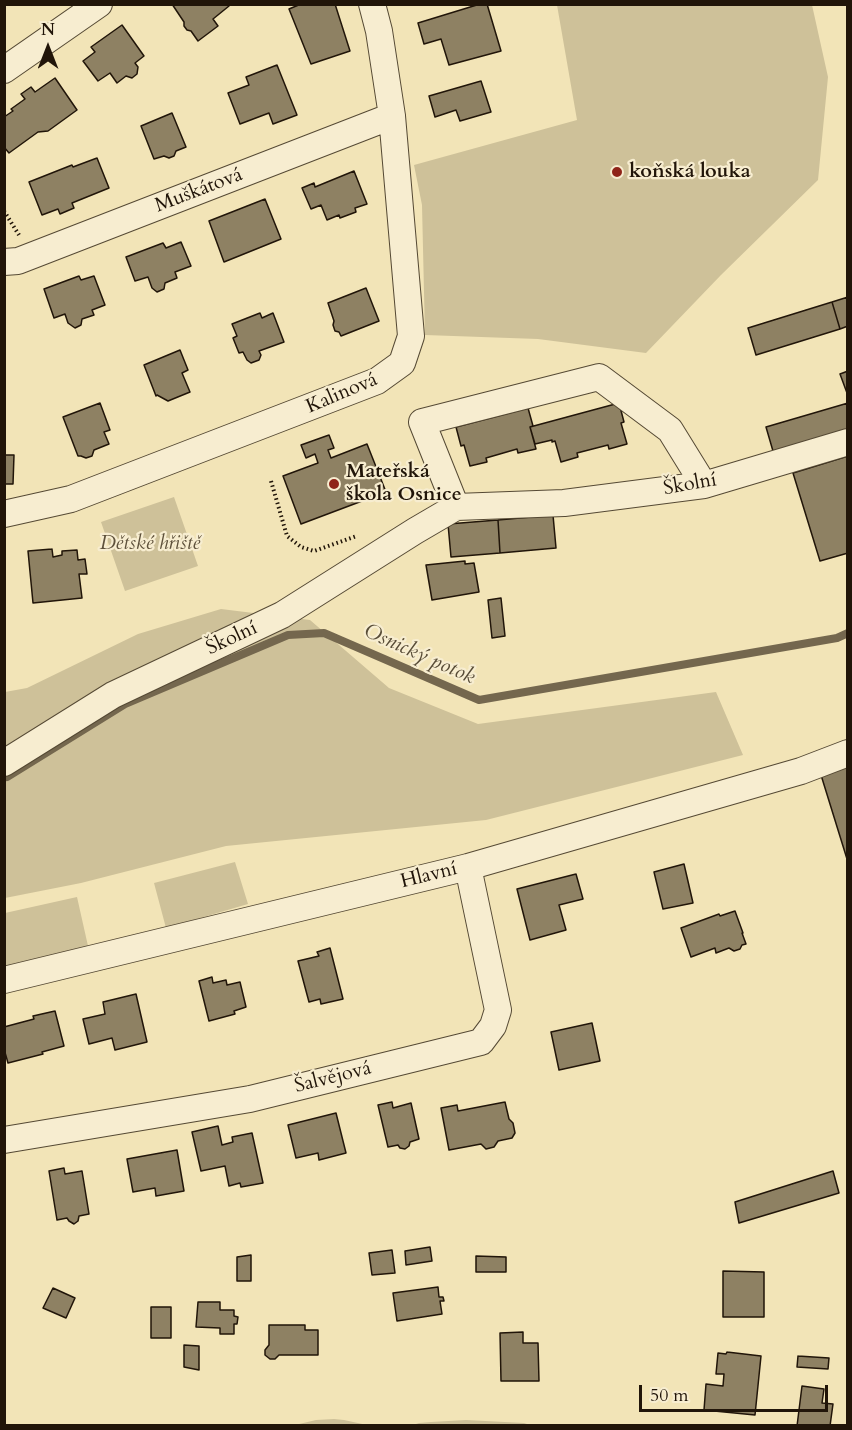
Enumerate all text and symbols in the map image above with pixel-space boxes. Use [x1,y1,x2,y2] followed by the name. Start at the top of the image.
[18,18,78,78] north arrow
[41,19,55,41] text: N
[629,160,751,184] place label: koňská louka
[152,163,246,219] street label: Muškátová
[610,165,624,179] marker: koňská louka
[303,368,381,420] street label: Kalinová
[346,460,462,507] place label: Mateřská škola Osnice
[662,469,718,501] street label: Školní
[327,477,341,491] marker: Mateřská škola Osnice
[100,532,200,556] park label: Dětské hřiště
[203,617,261,661] street label: Školní
[359,619,479,691] water label: Osnický potok
[398,857,460,895] street label: Hlavní
[292,1057,374,1099] street label: Šalvějová
[642,1373,831,1411] scale bar
[650,1383,689,1408] text: 50 m

